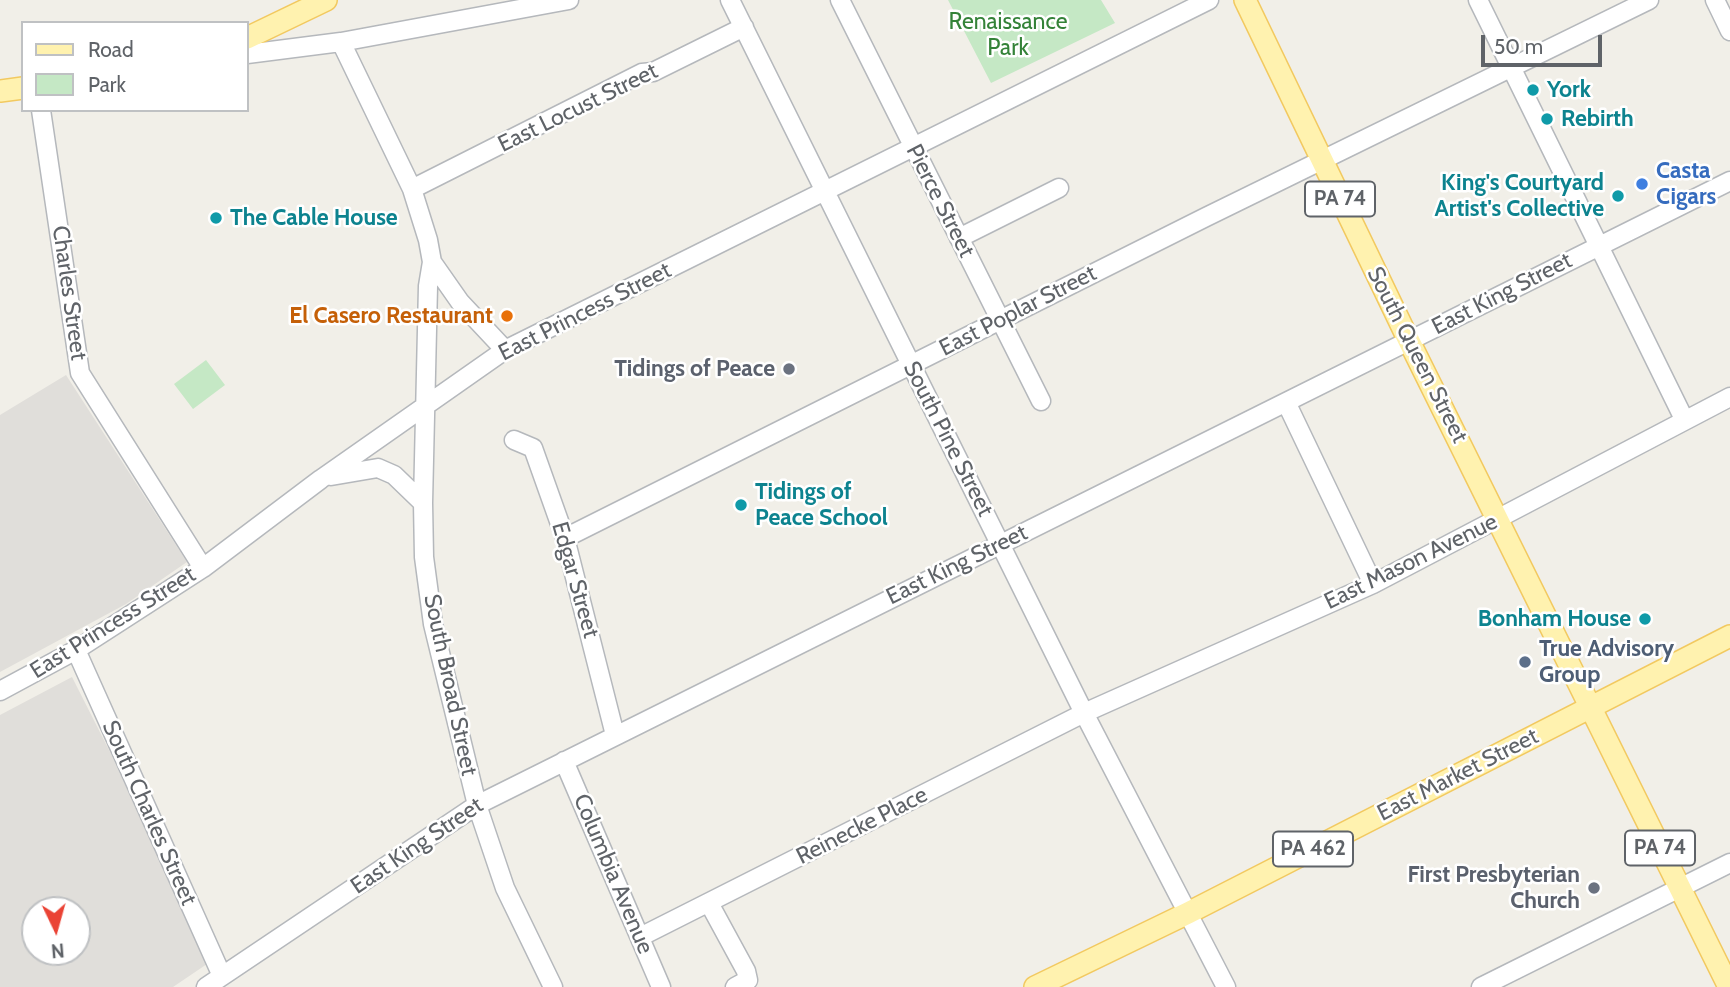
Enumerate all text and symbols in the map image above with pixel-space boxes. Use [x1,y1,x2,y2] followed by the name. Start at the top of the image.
[949,8,1067,62] park label: Renaissance Park
[21,21,248,112] legend
[1485,21,1606,65] scale bar
[1494,34,1543,59] text: 50 m
[88,37,134,62] text: Road
[494,57,662,159] street label: East Locust Street
[88,72,126,97] text: Park
[1547,76,1591,104] place label: York
[1525,82,1541,98] marker: York
[1561,105,1634,133] place label: Rebirth
[1539,111,1555,127] marker: Rebirth
[900,140,980,262] street label: Pierce Street
[1656,157,1716,211] place label: Casta Cigars
[1434,169,1604,223] place label: King's Courtyard Artist's Collective
[1634,176,1650,192] marker: Casta Cigars
[1305,182,1375,216] road number: PA 74
[1610,188,1626,204] marker: King's Courtyard Artist's Collective
[230,204,398,232] place label: The Cable House
[208,210,224,226] marker: The Cable House
[46,224,92,362] street label: Charles Street
[1427,247,1577,341] street label: East King Street
[494,257,676,367] street label: East Princess Street
[935,260,1101,362] street label: East Poplar Street
[1361,262,1473,448] street label: South Queen Street
[289,302,493,330] place label: El Casero Restaurant
[499,308,515,324] marker: El Casero Restaurant
[614,355,775,383] place label: Tidings of Peace
[897,357,999,521] street label: South Pine Street
[781,361,797,377] marker: Tidings of Peace
[755,478,888,532] place label: Tidings of Peace School
[733,497,749,513] marker: Tidings of Peace School
[1320,508,1502,616] street label: East Mason Avenue
[545,519,605,641] street label: Edgar Street
[882,519,1032,611] street label: East King Street
[25,561,201,685] street label: East Princess Street
[417,592,483,778] street label: South Broad Street
[1478,605,1631,633] place label: Bonham House
[1637,611,1653,627] marker: Bonham House
[1539,635,1674,689] place label: True Advisory Group
[1517,654,1533,670] marker: True Advisory Group
[96,716,202,910] street label: South Charles Street
[1373,723,1543,827] street label: East Market Street
[792,781,932,871] street label: Reinecke Place
[567,790,659,958] street label: Columbia Avenue
[346,792,488,900] street label: East King Street
[1625,830,1695,866] road number: PA 74
[1273,832,1353,866] road number: PA 462
[1407,861,1580,915] place label: First Presbyterian Church
[1586,880,1602,896] marker: First Presbyterian Church
[21,896,91,966] north arrow
[50,938,65,962] text: N

